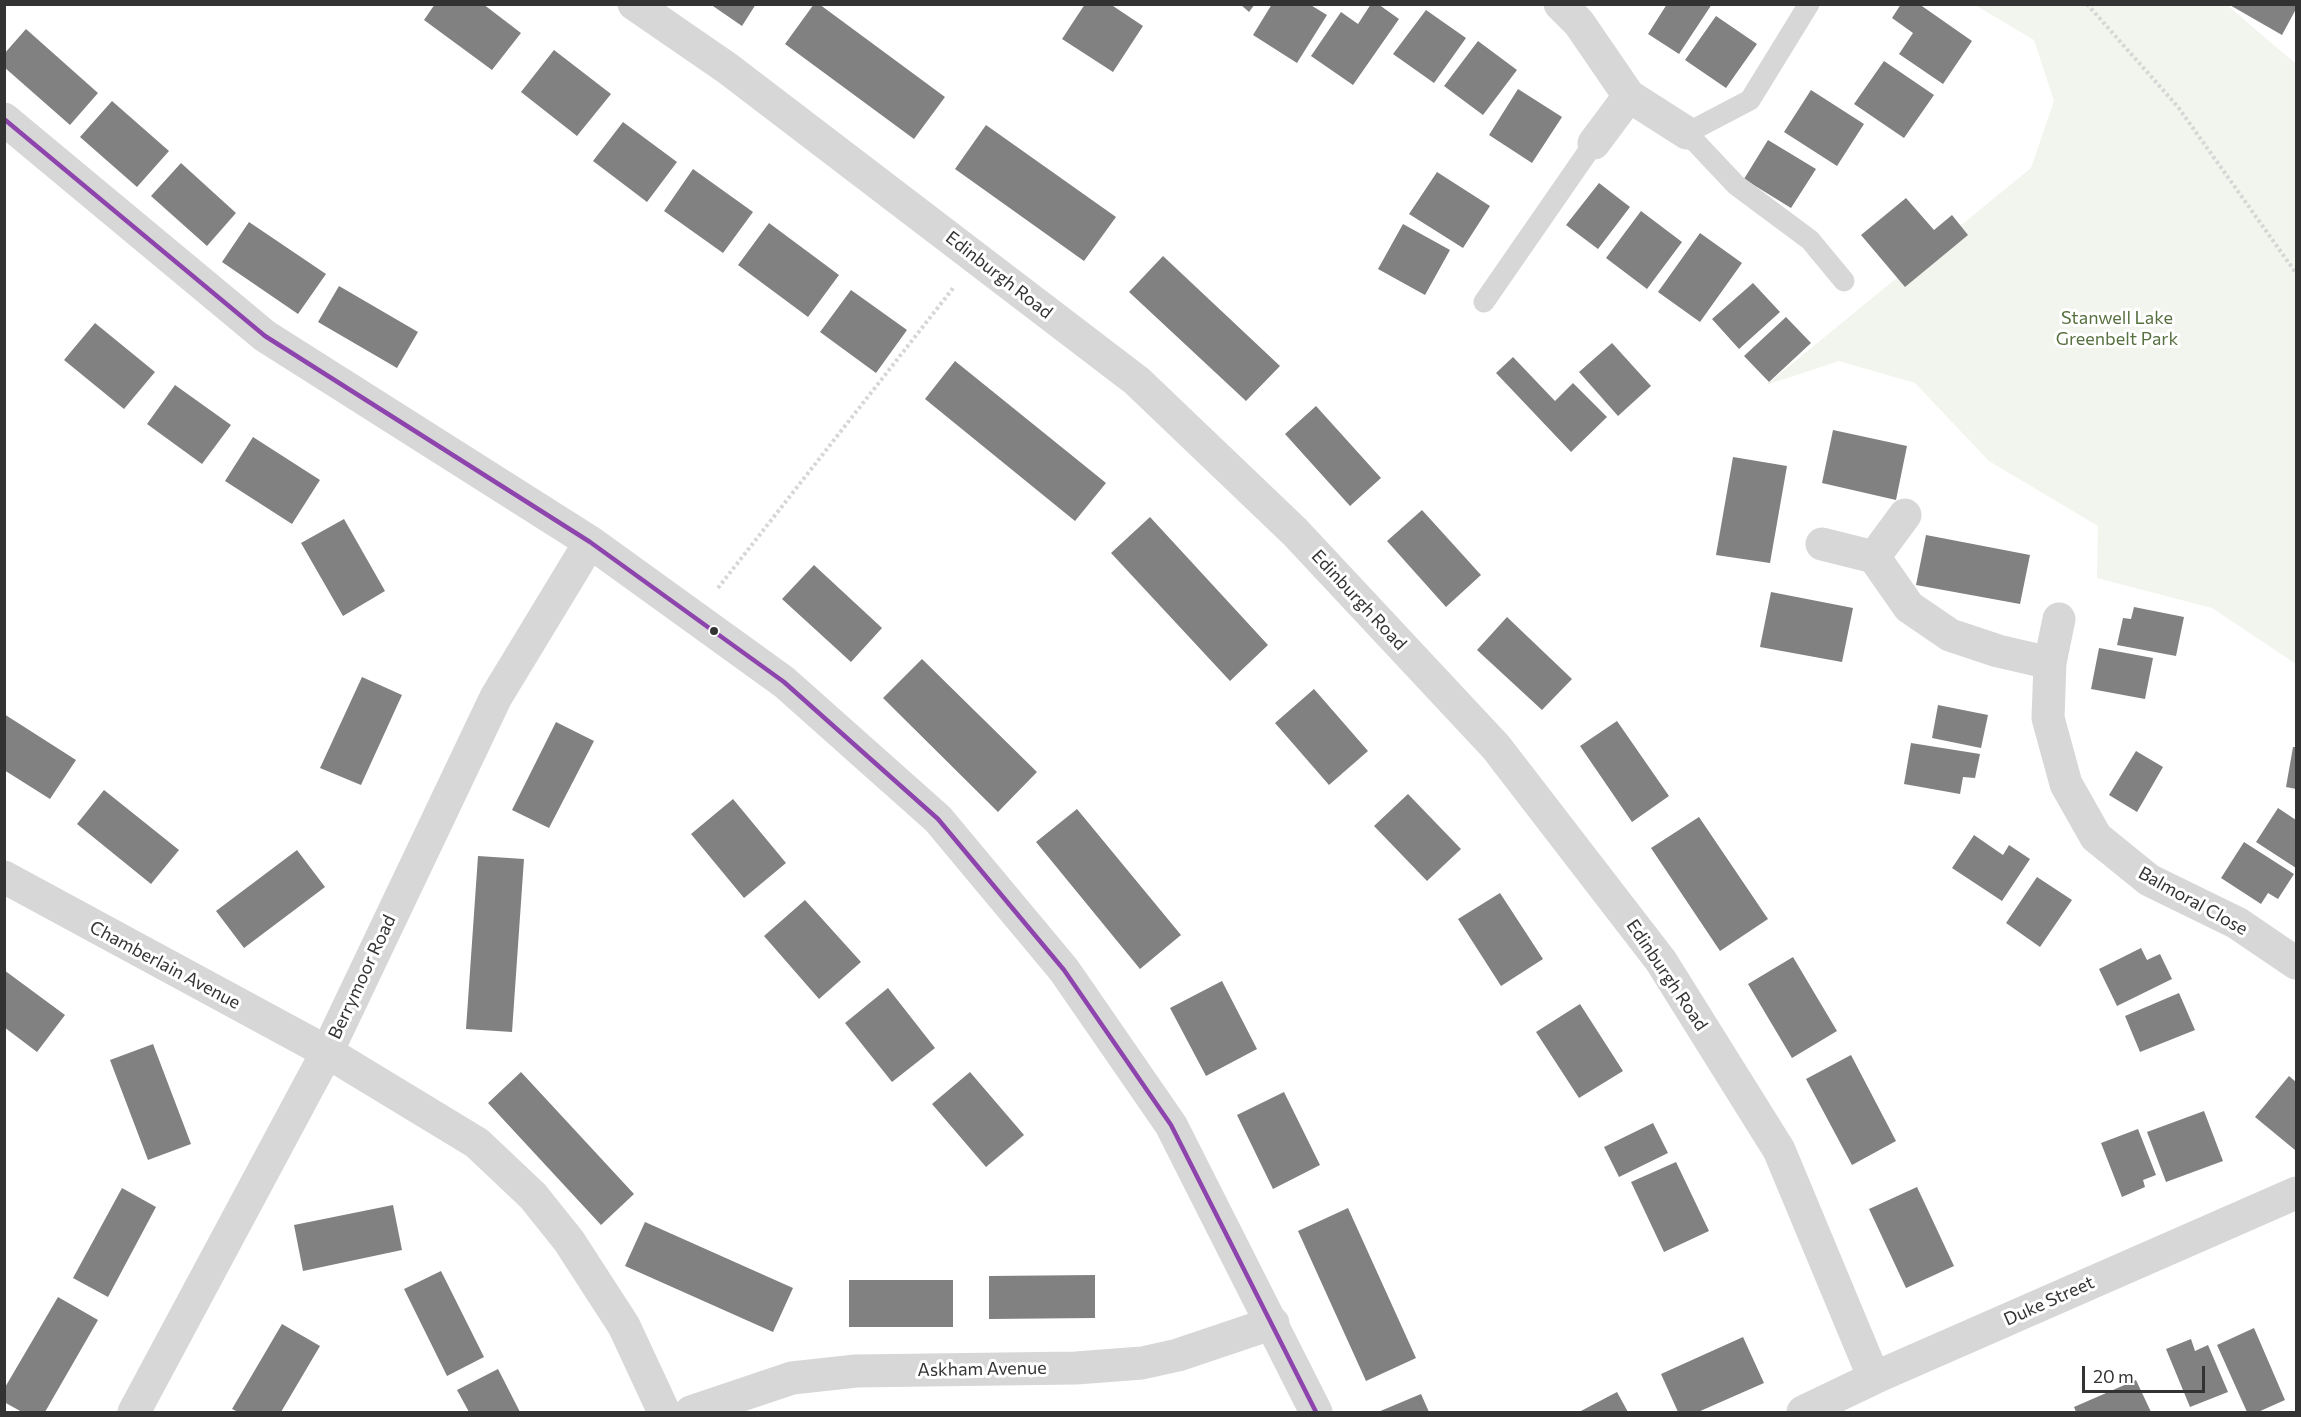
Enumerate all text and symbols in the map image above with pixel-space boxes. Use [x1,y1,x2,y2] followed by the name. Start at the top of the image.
[941,227,1057,323] street label: Edinburgh Road
[2056,307,2178,350] park label: Stanwell Lake Greenbelt Park
[1307,545,1411,655] street label: Edinburgh Road
[708,625,720,637] unlabelled marker
[2135,862,2251,940] street label: Balmoral Close
[324,911,400,1043] street label: Berrymoor Road
[1622,915,1712,1035] street label: Edinburgh Road
[86,916,244,1014] street label: Chamberlain Avenue
[2001,1272,2097,1330] street label: Duke Street
[2085,1354,2208,1392] scale bar
[917,1357,1047,1381] street label: Askham Avenue
[2093,1365,2134,1387] text: 20 m

